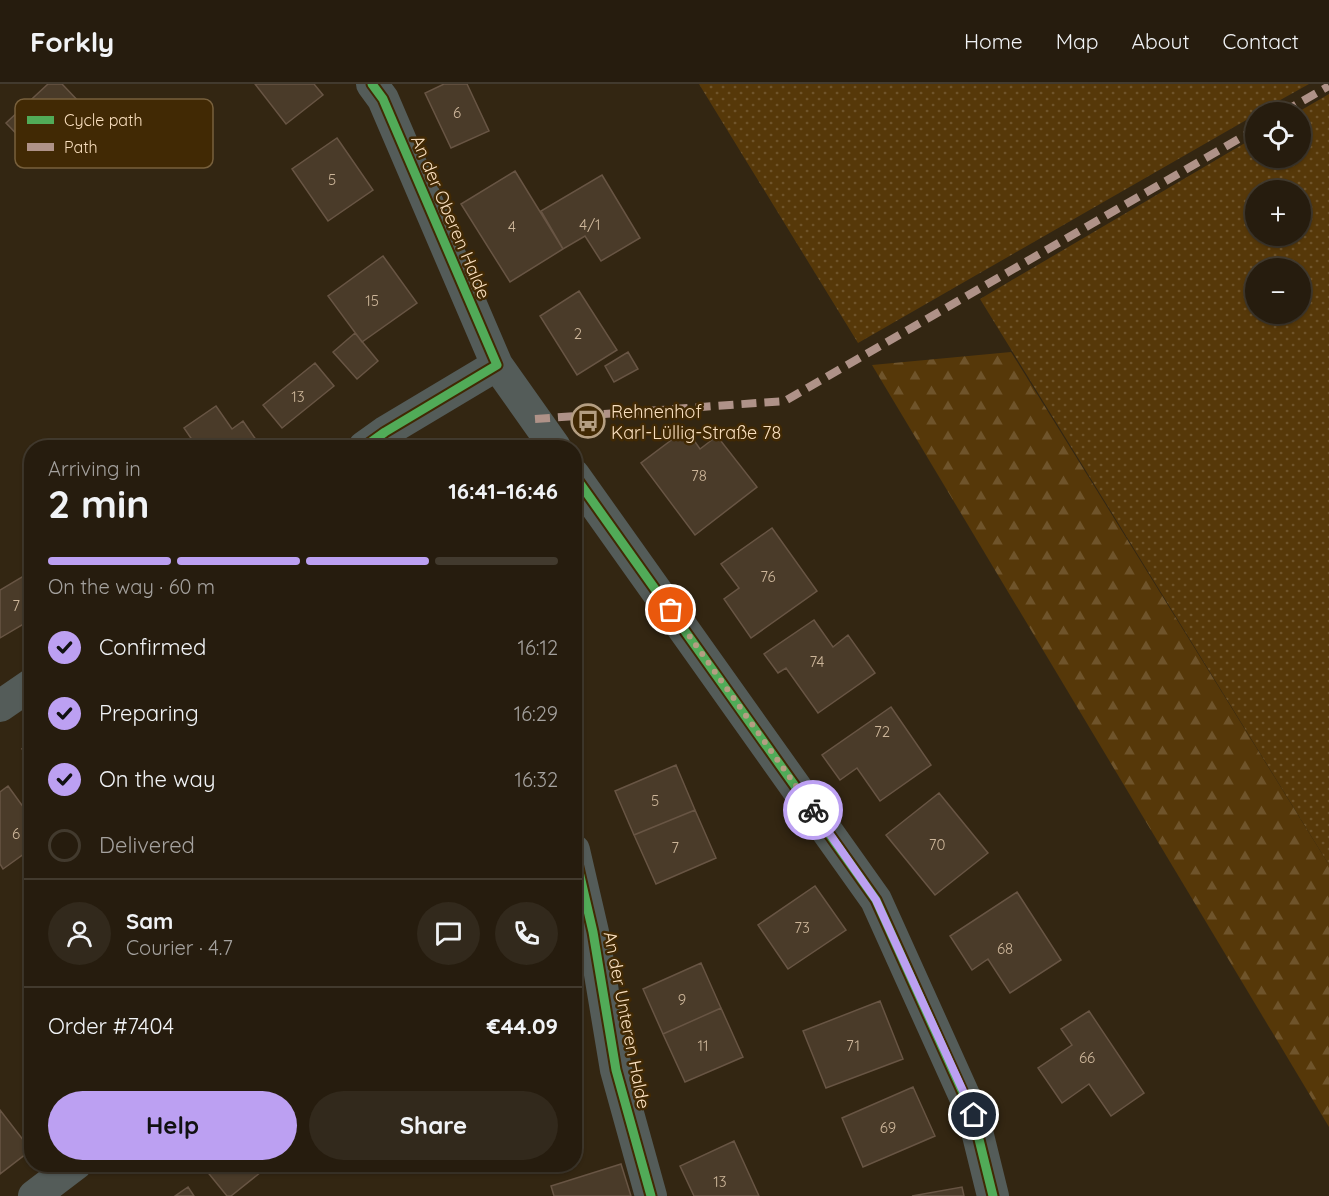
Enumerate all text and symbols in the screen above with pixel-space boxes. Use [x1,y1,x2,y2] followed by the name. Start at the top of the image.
[30,24,114,59] text: Forkly
[964,28,1023,54] text: Home
[1056,28,1099,54] text: Map
[1132,28,1190,54] text: About
[1223,28,1299,54] text: Contact
[15,99,213,168] legend
[1245,102,1311,324] map controls
[1245,102,1311,168] button: locate
[453,103,461,122] house number: 6
[64,110,143,130] text: Cycle path
[406,132,496,302] street label: An der Oberen Halde
[64,137,98,157] text: Path
[328,170,336,189] house number: 5
[1245,180,1311,246] button: +
[579,215,601,234] house number: 4/1
[508,217,516,236] house number: 4
[1245,258,1311,324] button: −
[365,291,379,310] house number: 15
[574,324,582,343] house number: 2
[291,387,305,406] house number: 13
[611,400,781,444] place label: Rehnenhof Karl-Lüllig-Straße 78
[570,403,606,439] bus stop icon: Rehnenhof Karl-Lüllig-Straße 78
[48,456,141,481] text: Arriving in
[691,466,707,485] house number: 78
[448,477,558,505] text: 16:41–16:46
[48,479,150,528] text: 2 min
[760,567,776,586] house number: 76
[48,574,215,599] text: On the way · 60 m
[645,584,696,635] pin
[654,593,687,626] icon: bag
[12,596,20,615] house number: 7
[48,631,81,664] icon: check
[99,633,206,661] text: Confirmed
[518,635,558,660] text: 16:12
[809,652,825,671] house number: 74
[48,697,81,730] icon: check
[99,699,199,727] text: Preparing
[514,701,558,726] text: 16:29
[874,722,890,741] house number: 72
[48,763,81,796] icon: check
[99,765,215,793] text: On the way
[515,767,558,792] text: 16:32
[783,780,843,840] courier
[651,791,659,810] house number: 5
[797,794,830,827] icon: bike
[12,824,20,843] house number: 6
[99,831,195,859] text: Delivered
[929,835,945,854] house number: 70
[671,838,679,857] house number: 7
[48,902,111,965] button: person
[417,902,480,965] button: chat
[495,902,558,965] button: phone
[126,907,173,935] text: Sam
[794,918,810,937] house number: 73
[599,929,655,1111] street label: An der Unteren Halde
[126,935,233,960] text: Courier · 4.7
[997,939,1013,958] house number: 68
[678,990,686,1009] house number: 9
[48,1012,174,1040] text: Order #7404
[487,1012,558,1040] text: €44.09
[697,1036,709,1055] house number: 11
[846,1036,860,1055] house number: 71
[1079,1048,1095,1067] house number: 66
[948,1089,999,1140] pin
[48,1091,297,1160] button: Help
[309,1091,558,1160] button: Share
[957,1098,990,1131] icon: home
[880,1118,896,1137] house number: 69
[713,1172,727,1191] house number: 13

